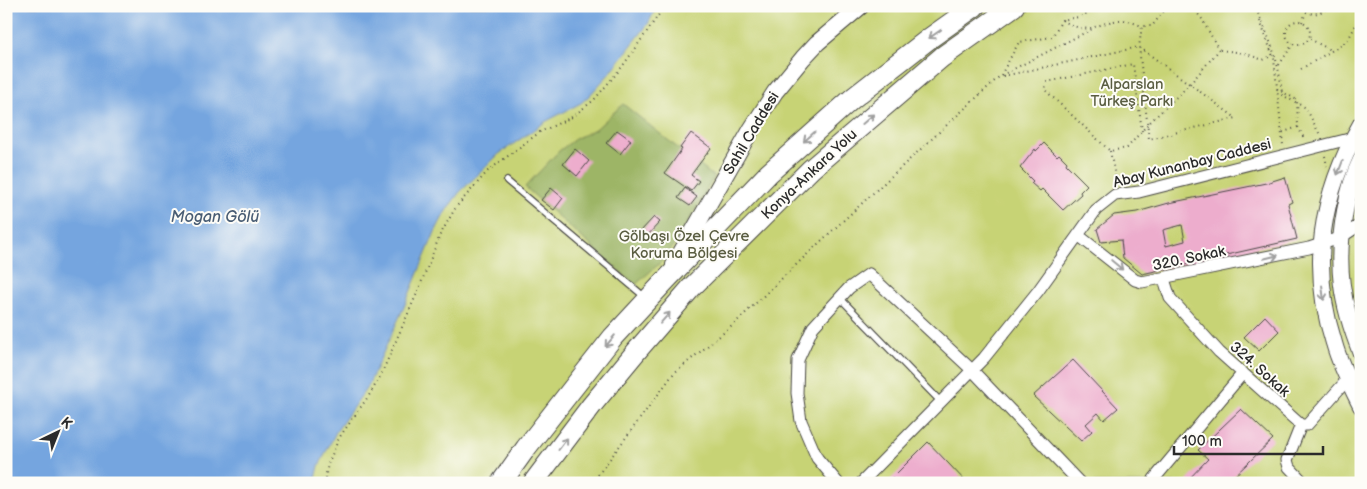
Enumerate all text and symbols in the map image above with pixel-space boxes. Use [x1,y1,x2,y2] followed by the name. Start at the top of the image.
[928,29,942,39] one-way arrow
[1091,75,1173,111] park label: Alparslan Türkeş Parkı
[719,89,784,178] street label: Sahil Caddesi
[862,113,875,124] one-way arrow
[757,125,861,224] street label: Konya-Ankara Yolu
[803,131,816,143] one-way arrow
[1111,135,1273,192] street label: Abay Kunanbay Caddesi
[1335,160,1344,175] one-way arrow
[171,208,259,227] water label: Mogan Gölü
[619,227,749,263] park label: Gölbaşı Özel Çevre Koruma Bölgesi
[1151,241,1228,275] street label: 320. Sokak
[1262,252,1278,261] one-way arrow
[1110,259,1123,271] one-way arrow
[1318,285,1328,301] one-way arrow
[659,311,671,324] one-way arrow
[605,334,616,347] one-way arrow
[1226,337,1294,402] street label: 324. Sokak
[32,406,82,456] north arrow
[57,413,76,433] text: K
[1174,424,1323,456] scale bar
[1182,432,1222,451] text: 100 m
[557,438,568,451] one-way arrow

